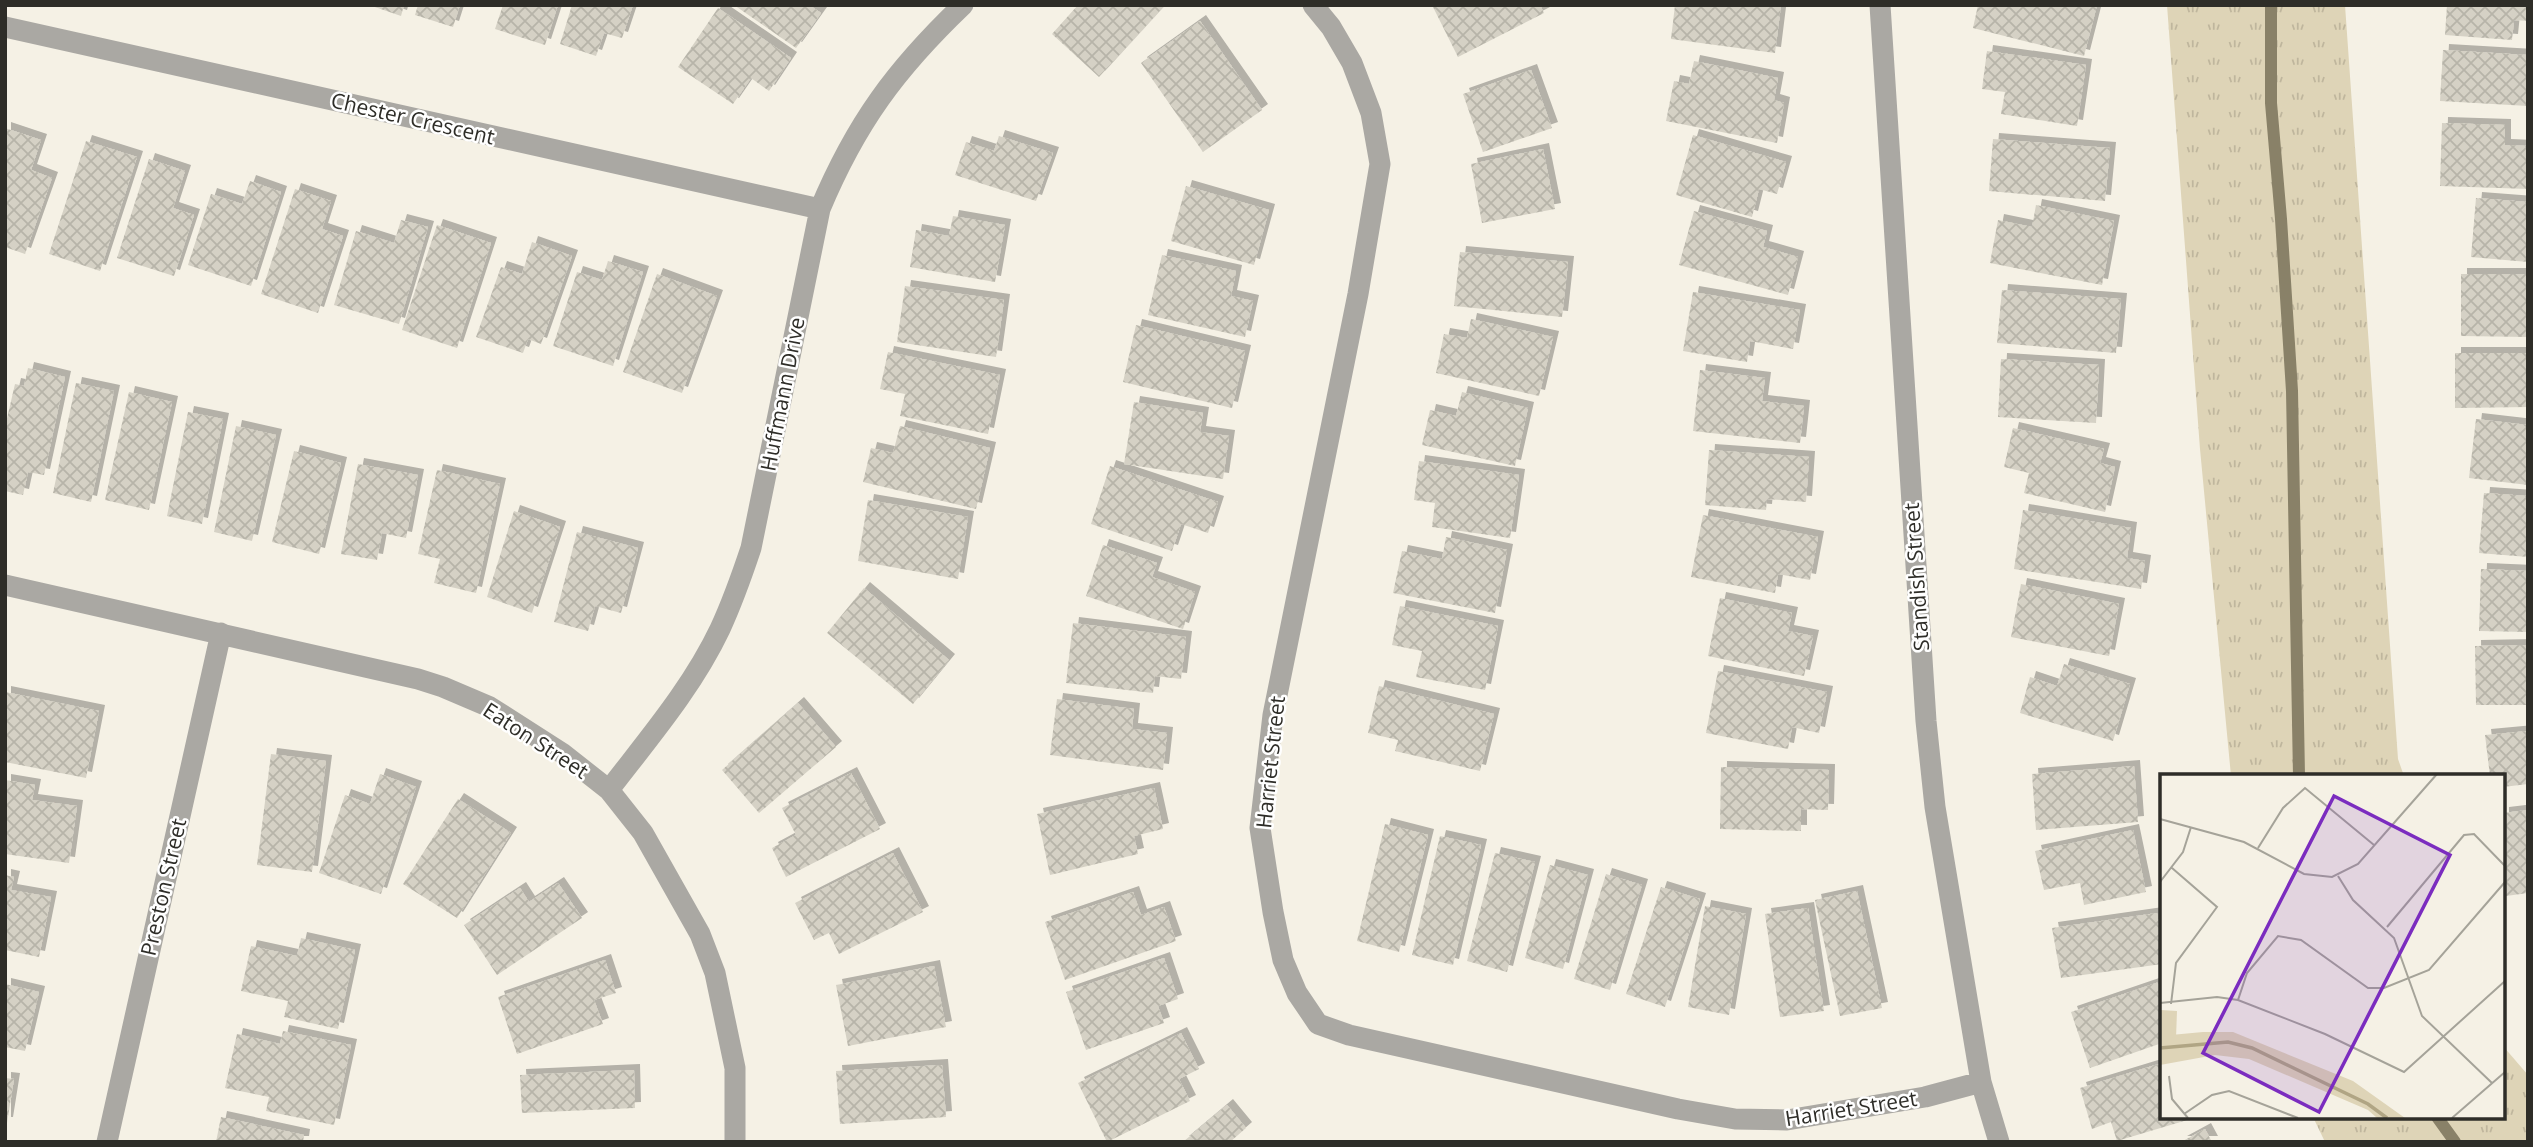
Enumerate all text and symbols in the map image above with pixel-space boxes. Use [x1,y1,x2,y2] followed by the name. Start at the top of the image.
[328,86,498,150] street label: Chester Crescent
[753,315,811,473] street label: Huffmann Drive
[1897,502,1935,652] street label: Standish Street
[1249,694,1291,830] street label: Harriet Street
[478,695,594,785] street label: Eaton Street
[2160,774,2505,1119] inset map
[134,816,192,958] street label: Preston Street
[1783,1084,1919,1132] street label: Harriet Street

